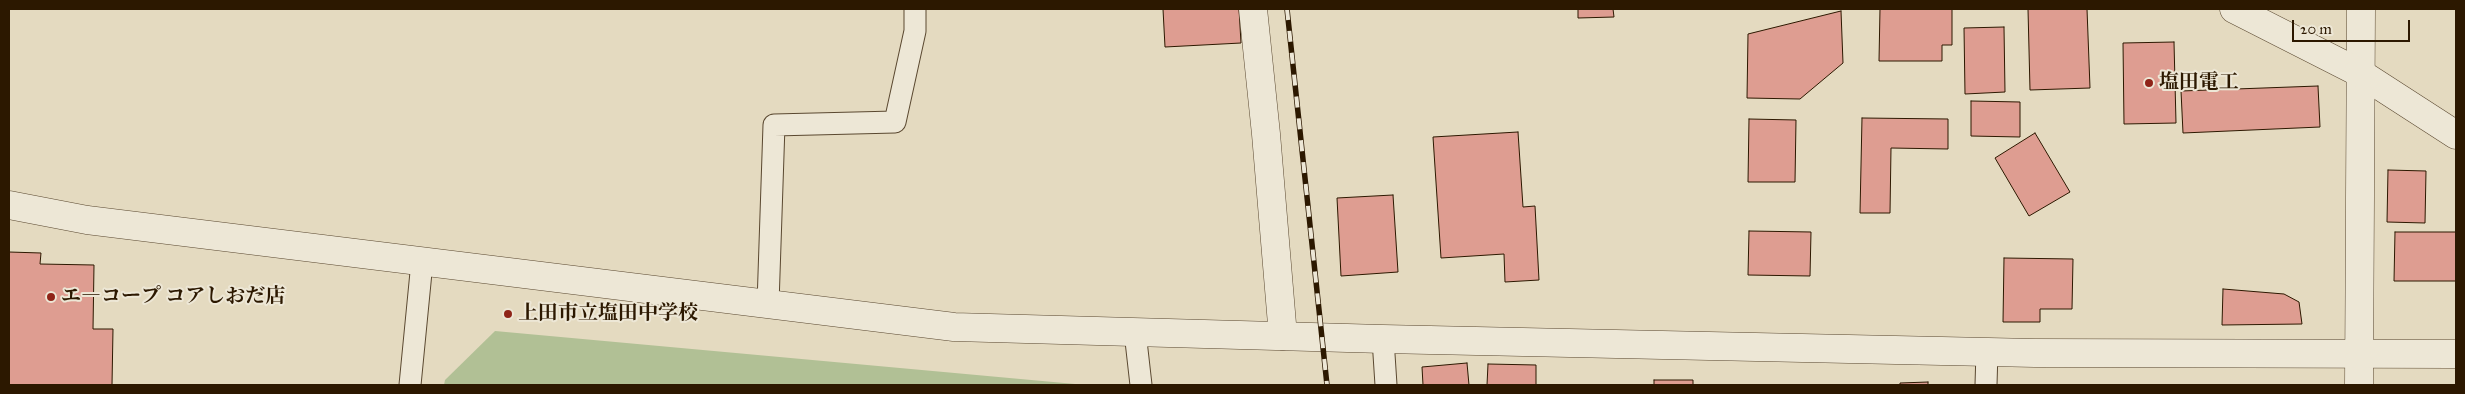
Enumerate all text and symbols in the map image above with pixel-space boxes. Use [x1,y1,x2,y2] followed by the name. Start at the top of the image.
[2295,10,2412,42] scale bar
[2300,20,2332,38] text: 20 m
[2159,71,2239,95] place label: 塩田電工
[2143,77,2155,89] marker: 塩田電工
[61,285,285,309] place label: エ―コープ コアしおだ店
[45,291,57,303] marker: エ―コープ コアしおだ店
[518,302,698,326] place label: 上田市立塩田中学校
[502,308,514,320] marker: 上田市立塩田中学校

